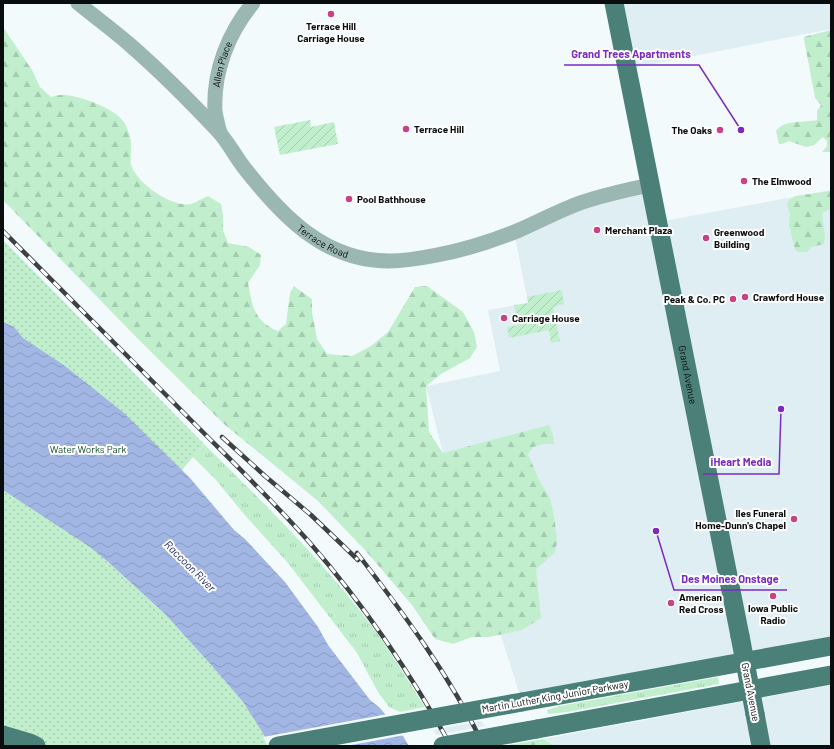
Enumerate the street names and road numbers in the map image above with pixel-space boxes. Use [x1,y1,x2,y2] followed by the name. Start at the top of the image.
[210,40,234,88] street label: Allen Place
[295,222,350,260] street label: Terrace Road
[676,344,700,405] street label: Grand Avenue
[739,662,763,722] street label: Grand Avenue
[481,677,630,715] street label: Martin Luther King Junior Parkway

